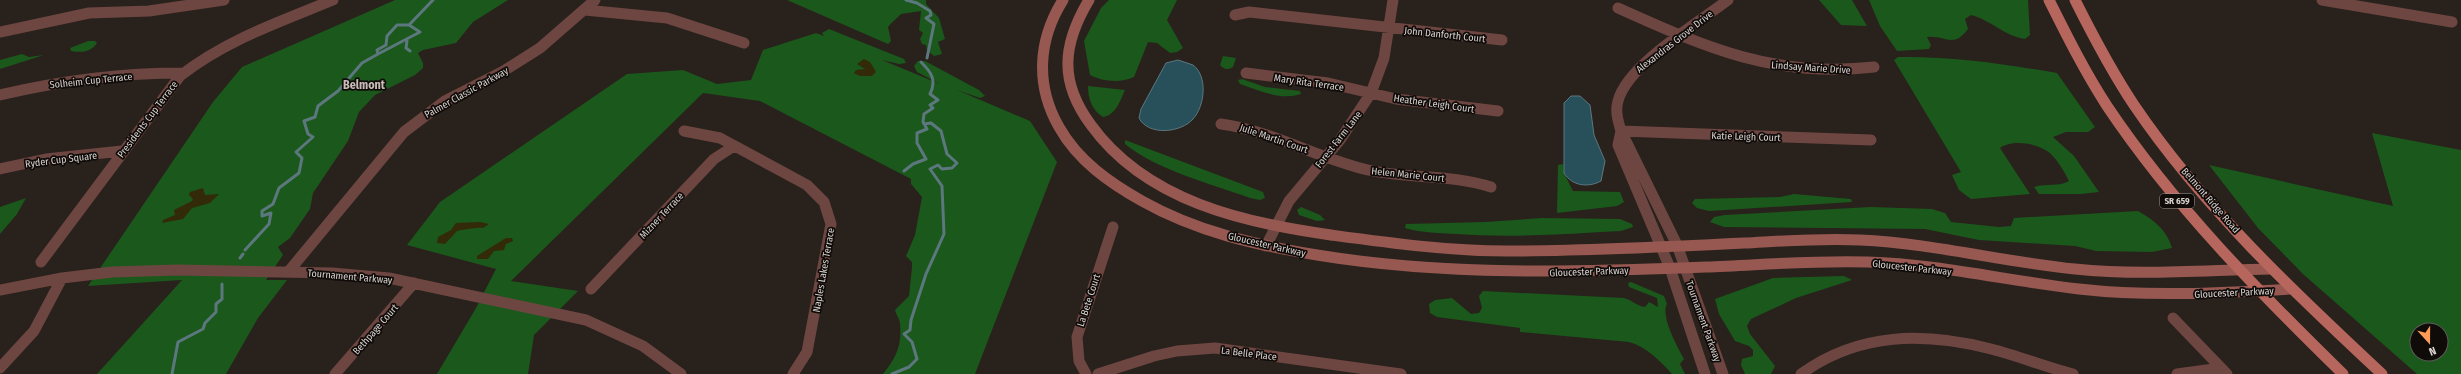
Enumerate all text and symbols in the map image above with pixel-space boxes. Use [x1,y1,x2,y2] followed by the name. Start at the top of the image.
[1634,8,1715,75] street label: Alexandras Grove Drive
[1404,25,1487,45] street label: John Danforth Court
[1771,59,1851,77] street label: Lindsay Marie Drive
[422,65,511,121] street label: Palmer Classic Parkway
[49,71,133,91] street label: Solheim Cup Terrace
[1273,72,1345,94] street label: Mary Rita Terrace
[343,78,386,92] district label: Belmont
[115,79,181,160] street label: Presidents Cup Terrace
[1393,92,1476,116] street label: Heather Leigh Court
[1313,109,1365,171] street label: Forest Farm Lane
[1238,122,1310,156] street label: Julie Martin Court
[1711,130,1782,144] street label: Katie Leigh Court
[24,150,98,170] street label: Ryder Cup Square
[1371,165,1446,185] street label: Helen Marie Court
[2179,165,2242,236] street label: Belmont Ridge Road
[637,190,686,241] street label: Mizner Terrace
[2160,194,2194,208] road number: SR 659
[811,227,837,313] street label: Naples Lakes Terrace
[1227,230,1307,260] street label: Gloucester Parkway
[1872,258,1953,278] street label: Gloucester Parkway
[1549,265,1629,279] street label: Gloucester Parkway
[307,267,393,287] street label: Tournament Parkway
[1075,272,1103,328] street label: La Bete Court
[1683,279,1723,364] street label: Tournament Parkway
[2194,285,2275,301] street label: Gloucester Parkway
[351,301,401,357] street label: Bethpage Court
[2409,322,2449,362] north arrow
[2427,344,2438,358] text: N
[1220,345,1278,363] street label: La Belle Place

